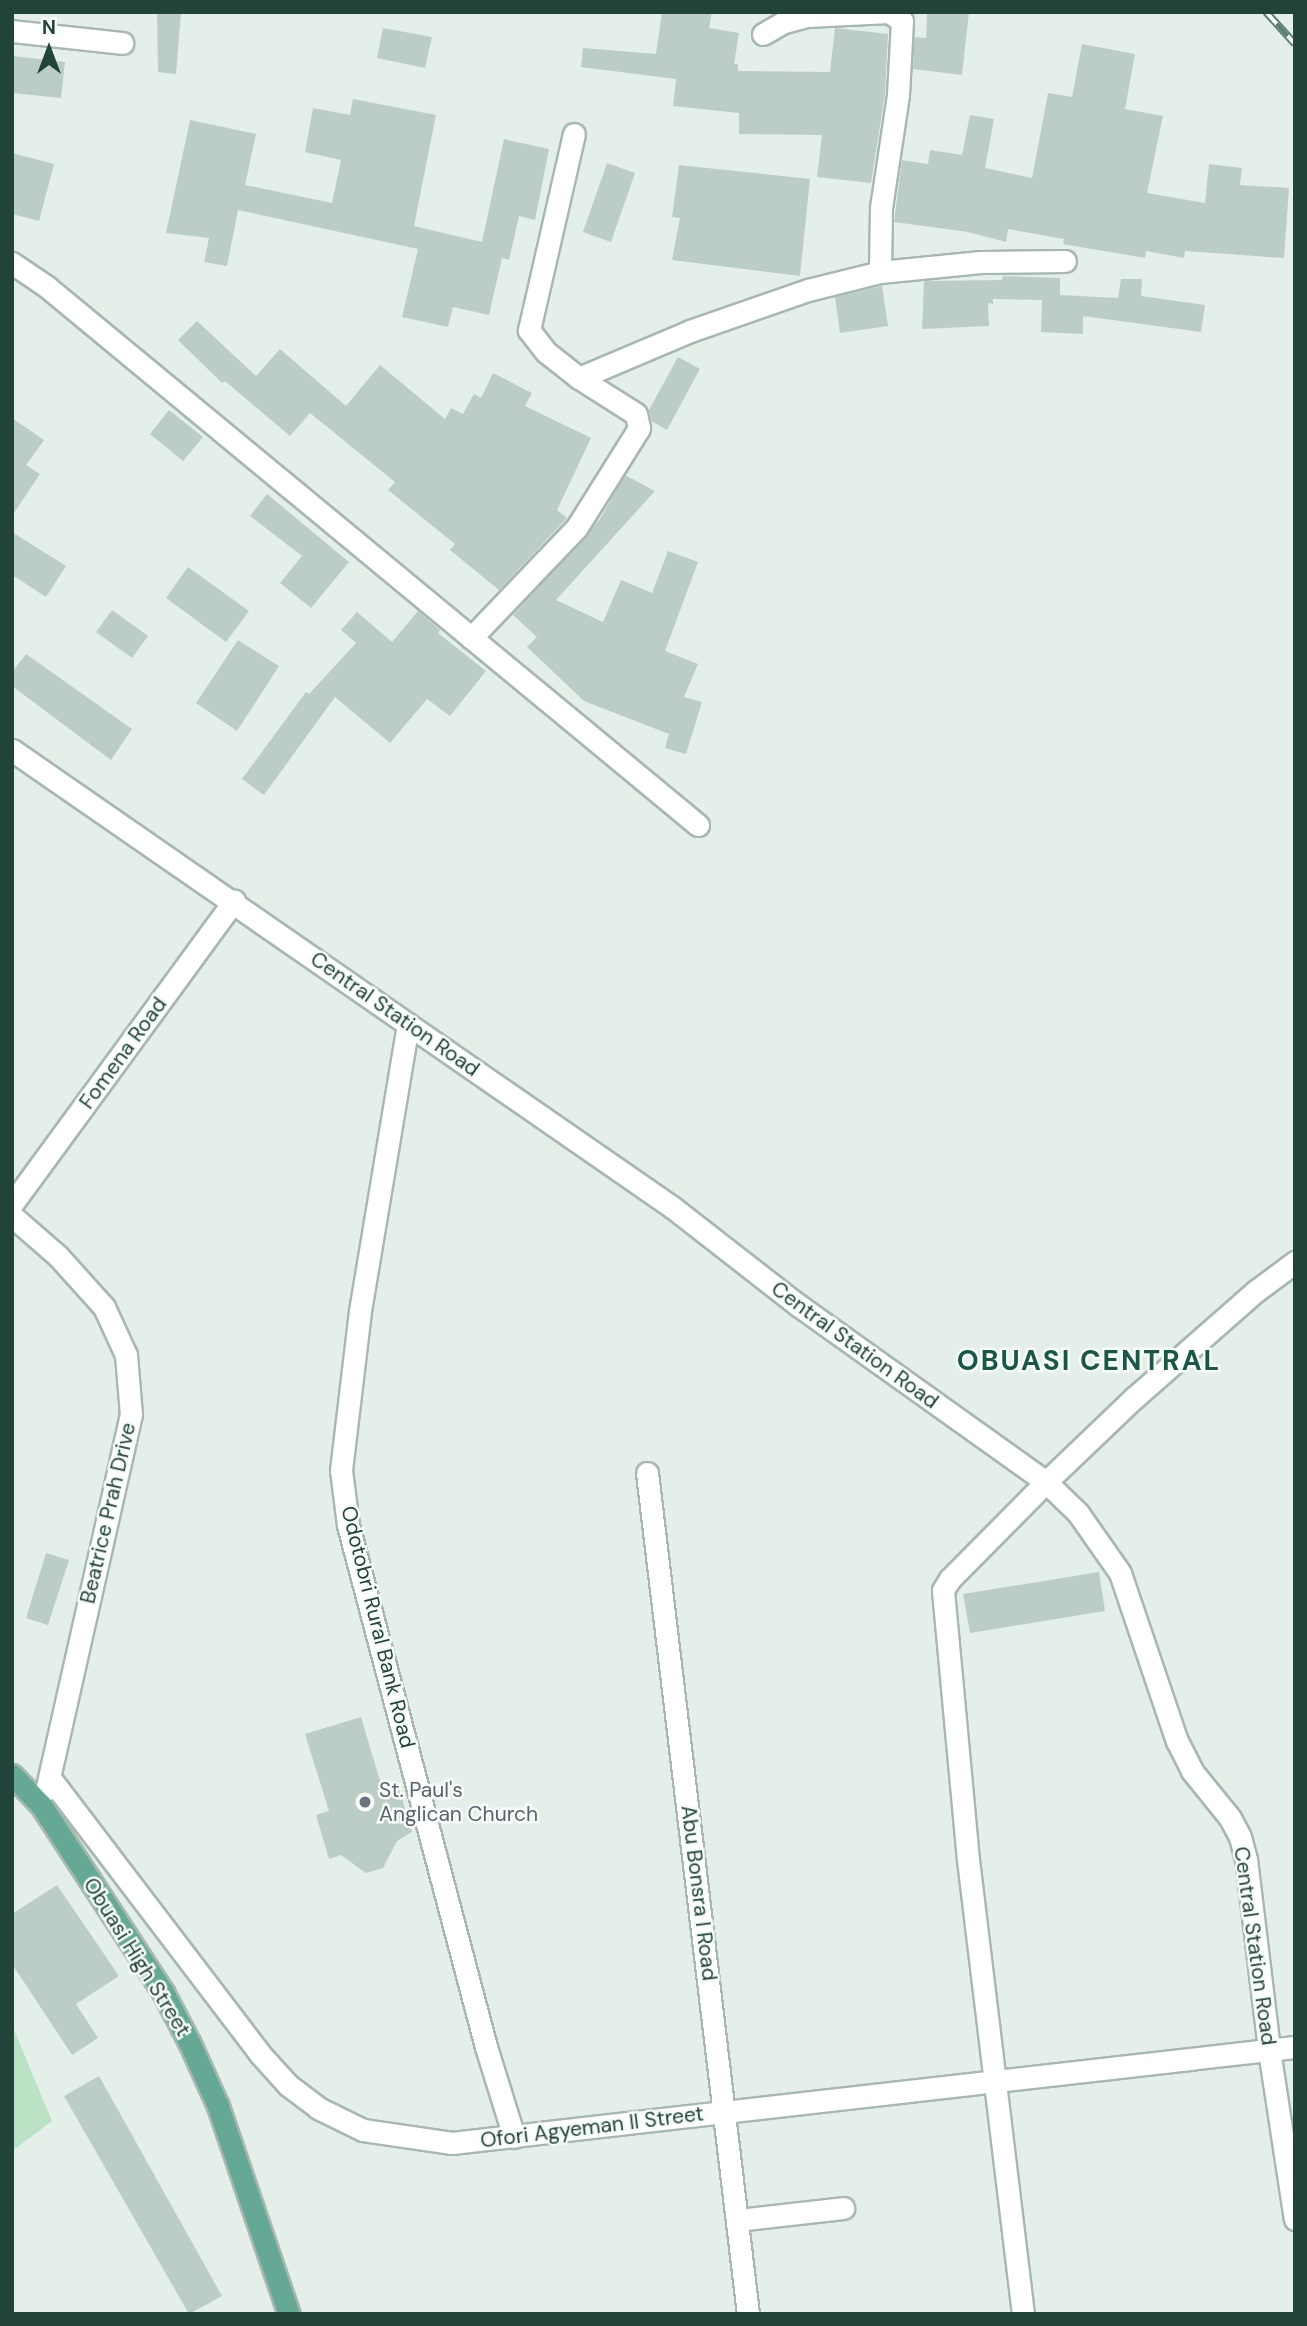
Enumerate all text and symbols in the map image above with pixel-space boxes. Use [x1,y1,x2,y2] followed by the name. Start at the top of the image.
[14,14,84,84] north arrow
[42,15,56,40] text: N
[306,946,484,1082] street label: Central Station Road
[74,992,172,1114] street label: Fomena Road
[766,1276,944,1414] street label: Central Station Road
[959,1344,1219,1378] district label: OBUASI CENTRAL
[75,1420,141,1606] street label: Beatrice Prah Drive
[336,1503,420,1751] street label: Odotobri Rural Bank Road
[379,1777,538,1827] place label: St. Paul's Anglican Church
[357,1794,373,1810] marker: St. Paul's Anglican Church
[676,1804,722,1982] street label: Abu Bonsra I Road
[1229,1845,1281,2047] street label: Central Station Road
[78,1873,196,2041] street label: Obuasi High Street
[479,2101,705,2153] street label: Ofori Agyeman II Street

